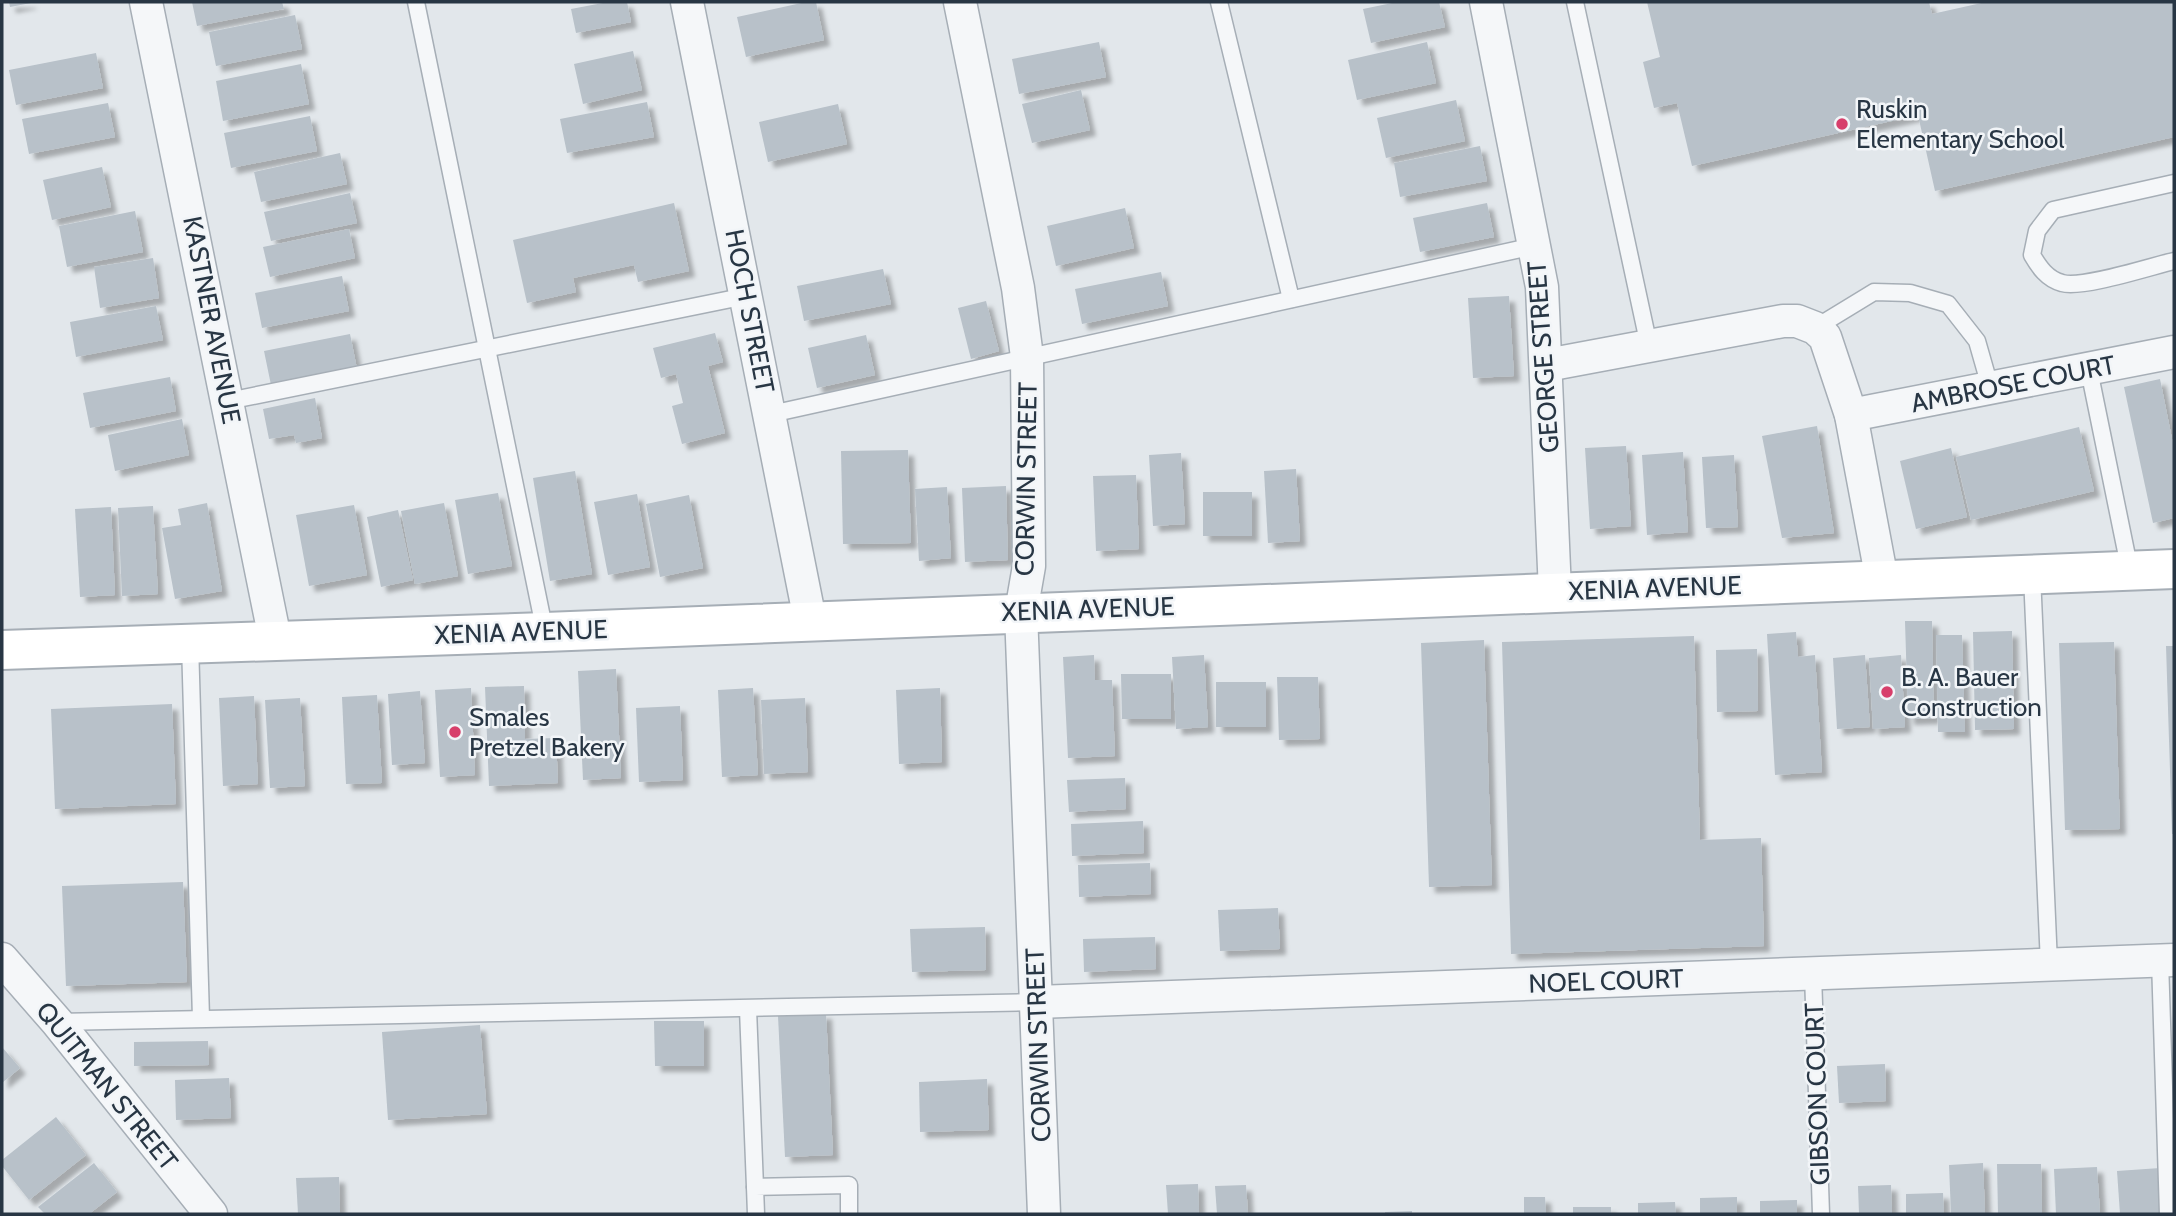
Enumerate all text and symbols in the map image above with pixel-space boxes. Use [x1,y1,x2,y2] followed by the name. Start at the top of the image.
[1856,93,2064,155] place label: Ruskin Elementary School
[1834,116,1850,132] marker: Ruskin Elementary School
[176,214,248,426] street label: KASTNER AVENUE
[718,226,782,396] street label: HOCH STREET
[1520,260,1566,454] street label: GEORGE STREET
[1908,348,2118,419] street label: AMBROSE COURT
[1008,382,1044,576] street label: CORWIN STREET
[1568,569,1742,607] street label: XENIA AVENUE
[1001,590,1175,628] street label: XENIA AVENUE
[434,613,608,651] street label: XENIA AVENUE
[1901,661,2042,723] place label: B. A. Bauer Construction
[1879,684,1895,700] marker: B. A. Bauer Construction
[469,701,625,763] place label: Smales Pretzel Bakery
[447,724,463,740] marker: Smales Pretzel Bakery
[1019,947,1057,1143] street label: CORWIN STREET
[1528,962,1684,1000] street label: NOEL COURT
[29,995,185,1177] street label: QUITMAN STREET
[1798,1002,1836,1186] street label: GIBSON COURT

